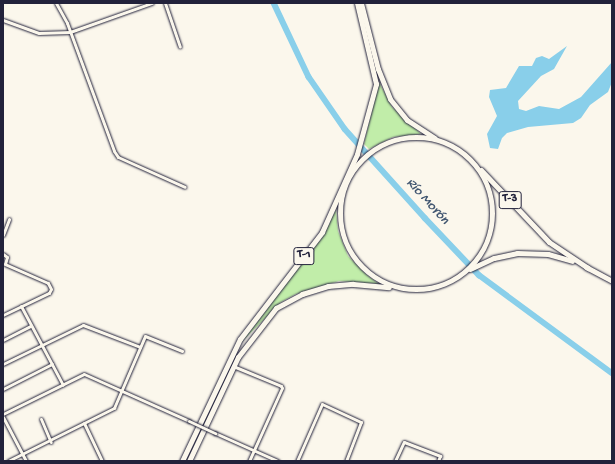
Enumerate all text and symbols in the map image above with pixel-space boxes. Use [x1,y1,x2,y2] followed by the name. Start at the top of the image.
[402,175,452,229] water label: Río Morón
[498,190,522,210] road number: T-3
[293,246,315,266] road number: T-1

